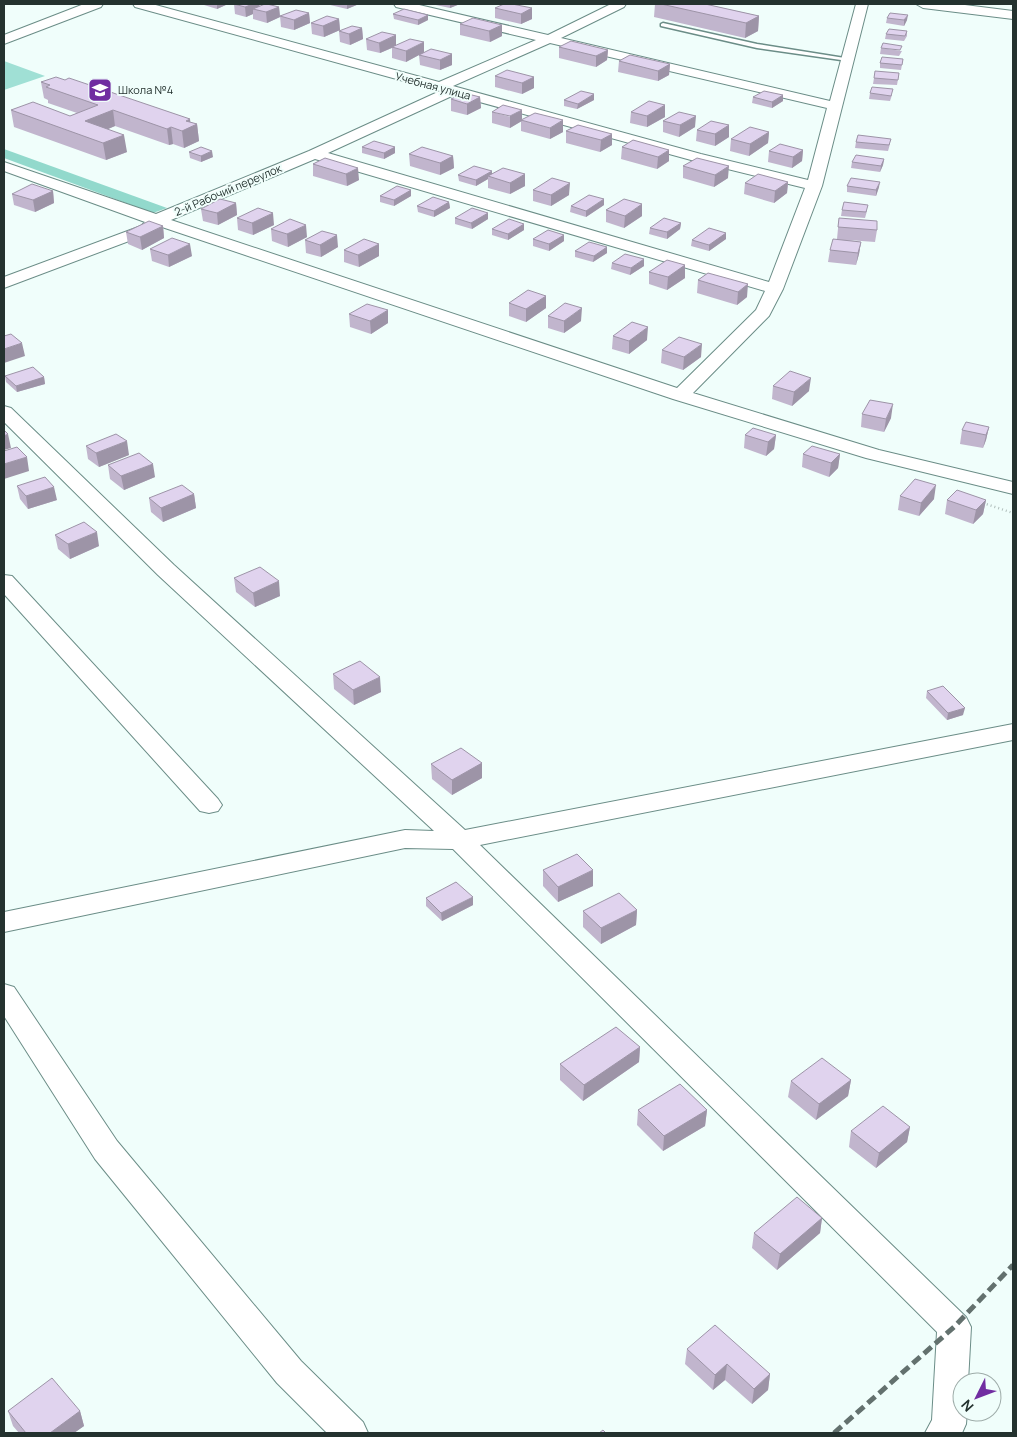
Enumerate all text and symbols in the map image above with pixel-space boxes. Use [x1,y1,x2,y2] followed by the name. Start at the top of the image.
[394,68,472,103] street label: Учебная улица
[87,77,113,103] school or university icon: Школа №4
[118,82,173,97] place label: Школа №4
[172,160,284,219] street label: 2-й Рабочий переулок
[952,1372,1002,1422] north arrow
[957,1396,977,1416] text: N

